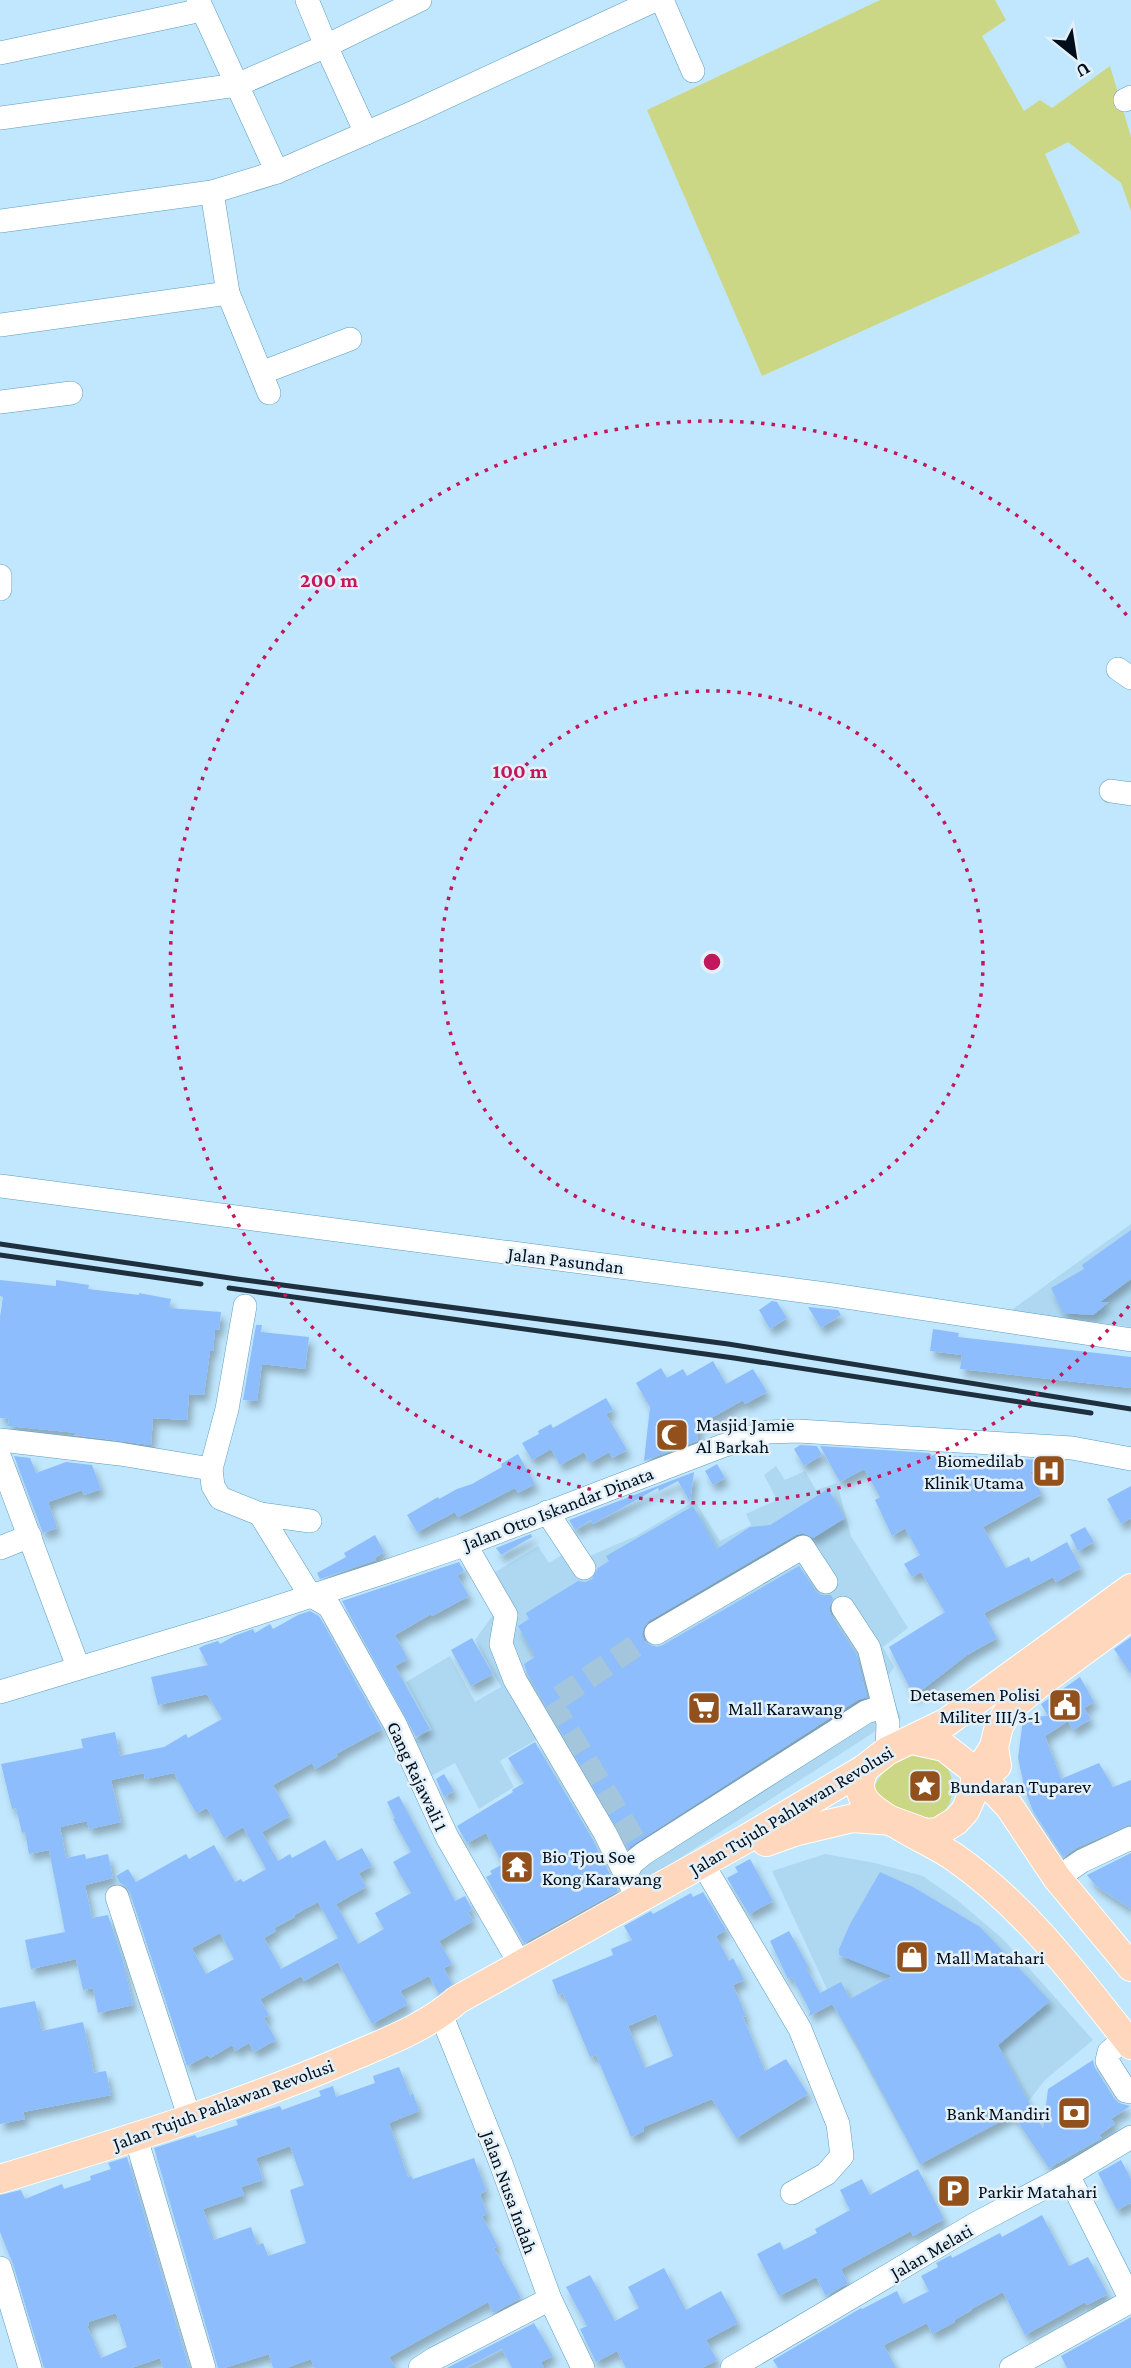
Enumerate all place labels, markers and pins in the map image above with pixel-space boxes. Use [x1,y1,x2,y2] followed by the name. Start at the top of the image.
[700,950,724,974] centre of rings
[696,1414,794,1457] place label: Masjid Jamie Al Barkah
[653,1416,691,1454] mosque icon: Masjid Jamie Al Barkah
[924,1450,1024,1493] place label: Biomedilab Klinik Utama
[1030,1452,1068,1490] hospital icon: Biomedilab Klinik Utama
[910,1684,1040,1727] place label: Detasemen Polisi Militer III/3-1
[1046,1686,1084,1724] public building icon: Detasemen Polisi Militer III/3-1
[685,1689,723,1727] supermarket icon: Mall Karawang
[728,1698,843,1719] place label: Mall Karawang
[906,1767,944,1805] place icon: Bundaran Tuparev
[950,1776,1091,1797] place label: Bundaran Tuparev
[542,1846,662,1889] place label: Bio Tjou Soe Kong Karawang
[498,1848,536,1886] temple icon: Bio Tjou Soe Kong Karawang
[893,1938,931,1976] shop icon: Mall Matahari
[936,1947,1044,1968] place label: Mall Matahari
[1055,2094,1093,2132] bank icon: Bank Mandiri
[947,2103,1050,2124] place label: Bank Mandiri
[935,2172,973,2210] parking icon: Parkir Matahari
[978,2181,1097,2202] place label: Parkir Matahari

